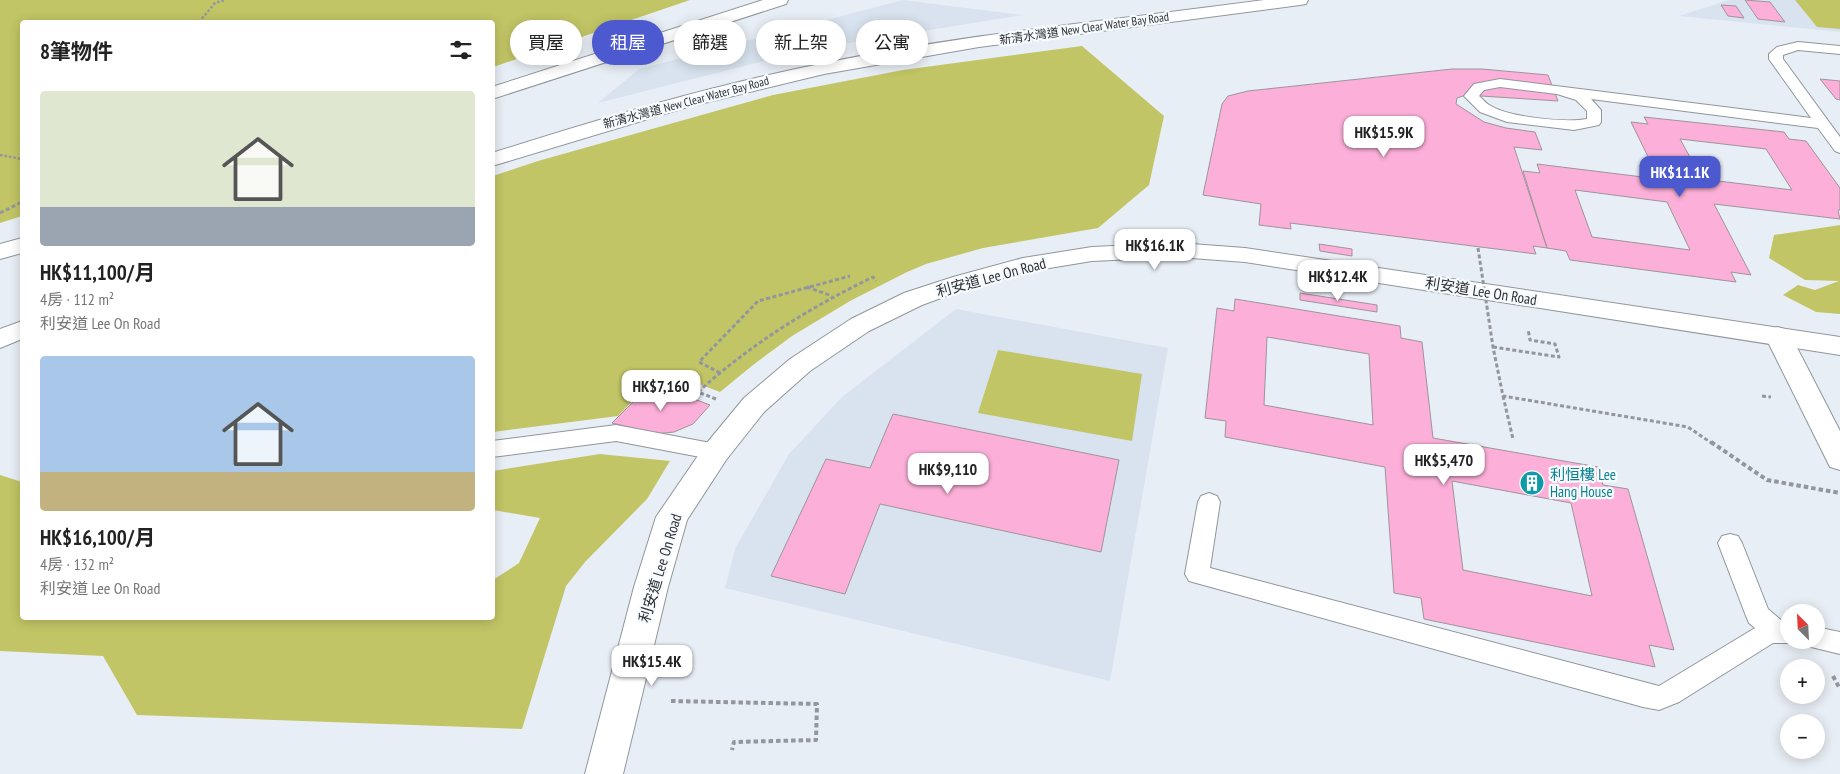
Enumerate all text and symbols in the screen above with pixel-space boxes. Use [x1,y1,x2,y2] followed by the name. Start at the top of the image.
[998,9,1170,47] street label: 新清水灣道 New Clear Water Bay Road
[510,20,582,65] chip: 買屋
[592,20,664,65] chip: 租屋
[674,20,746,65] chip: 篩選
[756,20,846,65] chip: 新上架
[856,20,928,65] chip: 公寓
[447,36,475,64] icon: filters
[40,38,113,65] text: 8筆物件
[601,73,771,131] street label: 新清水灣道 New Clear Water Bay Road
[1332,116,1436,158] pin: HK$15.9K
[1354,122,1414,142] text: HK$15.9K
[213,124,303,214] icon: home
[1628,156,1732,198] pin: HK$11.1K
[1650,162,1710,182] text: HK$11.1K
[1103,228,1207,271] pin: HK$16.1K
[1125,235,1185,255] text: HK$16.1K
[934,253,1048,301] street label: 利安道 Lee On Road
[40,259,155,286] text: HK$11,100/月
[1286,260,1390,302] pin: HK$12.4K
[1308,266,1368,286] text: HK$12.4K
[1424,273,1538,309] street label: 利安道 Lee On Road
[40,289,114,309] text: 4房 · 112 m²
[40,313,160,333] text: 利安道 Lee On Road
[609,370,713,412] pin: HK$7,160
[633,376,689,396] text: HK$7,160
[213,389,303,479] icon: home
[1392,444,1496,486] pin: HK$5,470
[1415,450,1473,470] text: HK$5,470
[896,452,1000,495] pin: HK$9,110
[919,459,977,479] text: HK$9,110
[1550,465,1616,501] place label: 利恒樓 Lee Hang House
[1519,470,1545,496] building icon: 利恒樓 Lee Hang House
[634,511,686,625] street label: 利安道 Lee On Road
[40,524,155,551] text: HK$16,100/月
[40,554,114,574] text: 4房 · 132 m²
[40,578,160,598] text: 利安道 Lee On Road
[1780,604,1825,649] north arrow
[1780,604,1825,759] map controls
[600,644,704,687] pin: HK$15.4K
[622,651,682,671] text: HK$15.4K
[1780,659,1825,704] button: +
[1780,714,1825,759] button: −

